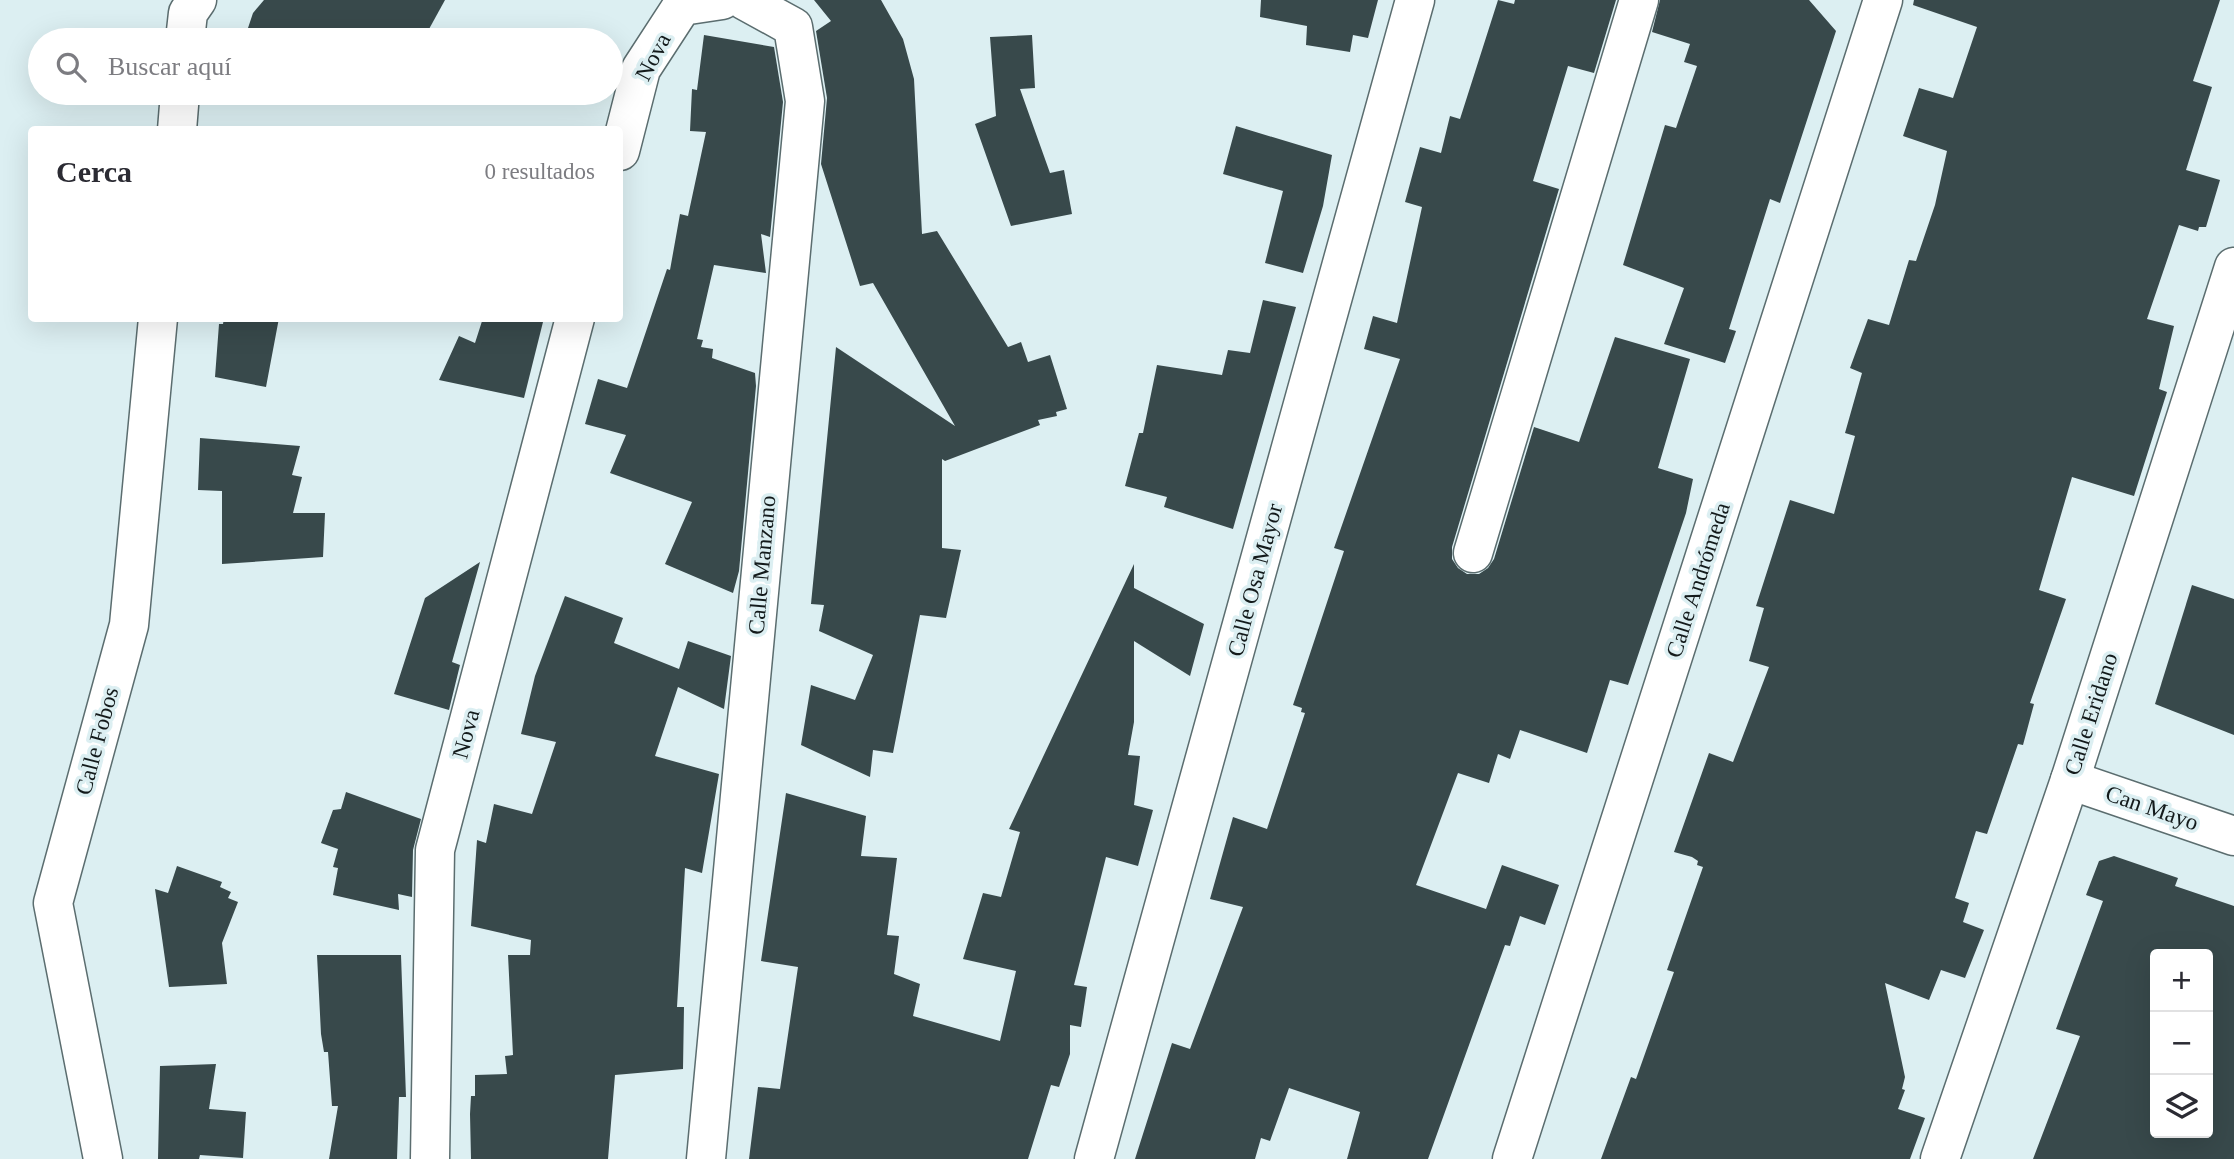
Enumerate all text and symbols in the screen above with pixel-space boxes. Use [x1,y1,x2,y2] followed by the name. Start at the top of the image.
[28,28,623,105] search box
[630,29,676,85] street label: Nova
[52,48,90,86] icon: search
[108,52,231,81] text: Buscar aquí
[56,155,132,188] text: Cerca
[484,159,595,184] text: 0 resultados
[743,494,781,636] street label: Calle Manzano
[1661,499,1735,661] street label: Calle Andrómeda
[1223,501,1287,659] street label: Calle Osa Mayor
[2059,650,2123,778] street label: Calle Eridano
[71,684,123,798] street label: Calle Fobos
[447,707,485,761] street label: Nova
[2102,780,2202,836] street label: Can Mayo
[2150,949,2213,1138] map controls
[2150,949,2213,1012] button: +
[2150,1012,2213,1075] button: −
[2150,1075,2213,1138] button: layers

